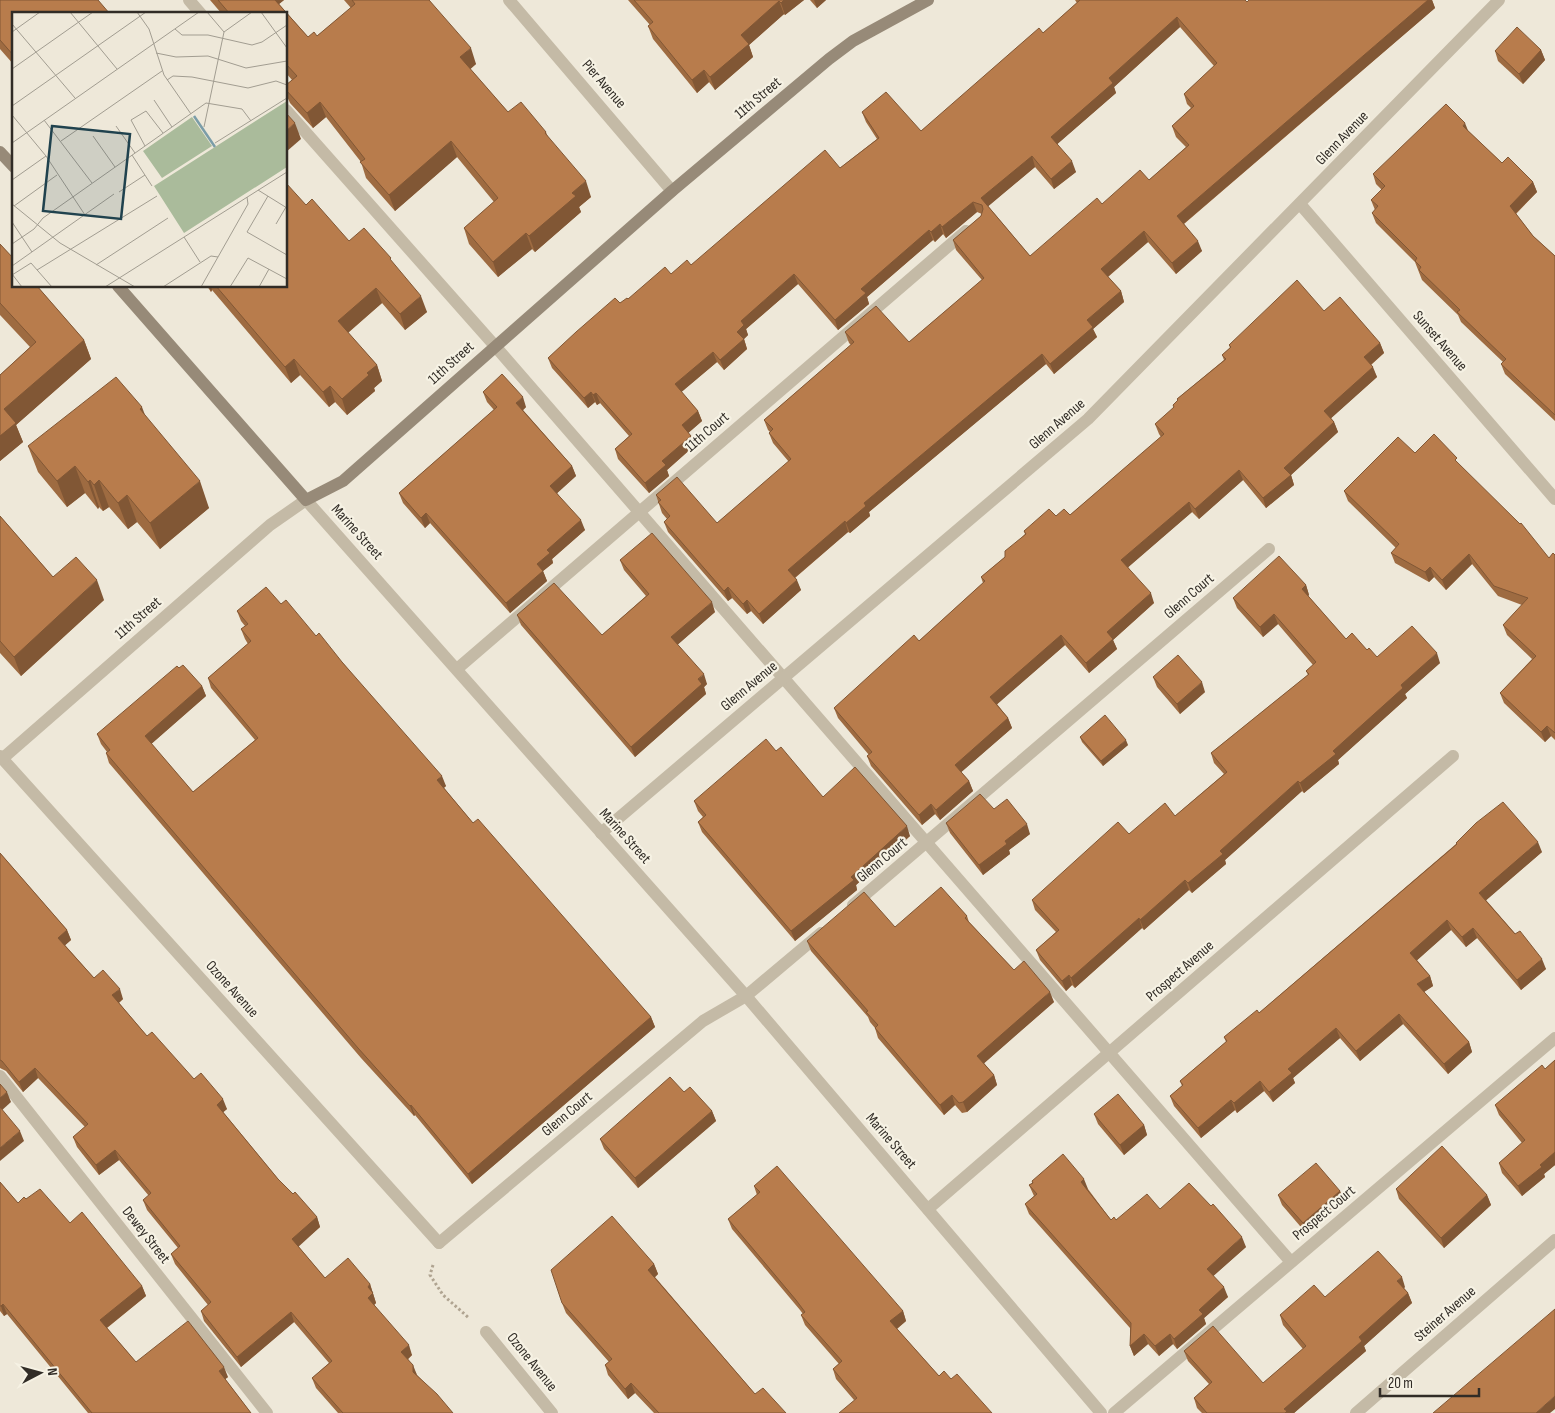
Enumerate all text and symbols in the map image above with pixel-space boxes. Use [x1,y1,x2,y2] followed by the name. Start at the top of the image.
[12,12,288,288] inset map
[578,56,630,112] street label: Pier Avenue
[731,73,786,123] street label: 11th Street
[1311,107,1373,169] street label: Glenn Avenue
[1409,307,1471,375] street label: Sunset Avenue
[424,337,478,389] street label: 11th Street
[1025,394,1089,454] street label: Glenn Avenue
[681,407,733,456] street label: 11th Court
[327,500,387,564] street label: Marine Street
[1160,569,1218,623] street label: Glenn Court
[111,592,165,643] street label: 11th Street
[717,657,781,715] street label: Glenn Avenue
[595,804,655,868] street label: Marine Street
[853,833,912,887] street label: Glenn Court
[1142,936,1218,1006] street label: Prospect Avenue
[201,957,263,1021] street label: Ozone Avenue
[538,1087,597,1141] street label: Glenn Court
[861,1109,921,1173] street label: Marine Street
[1289,1181,1359,1245] street label: Prospect Court
[118,1203,175,1268] street label: Dewey Street
[1410,1282,1480,1346] street label: Steiner Avenue
[502,1329,562,1395] street label: Ozone Avenue
[15,1348,65,1398] north arrow
[1380,1366,1479,1398] scale bar
[44,1367,61,1376] text: N
[1388,1374,1413,1393] text: 20 m

